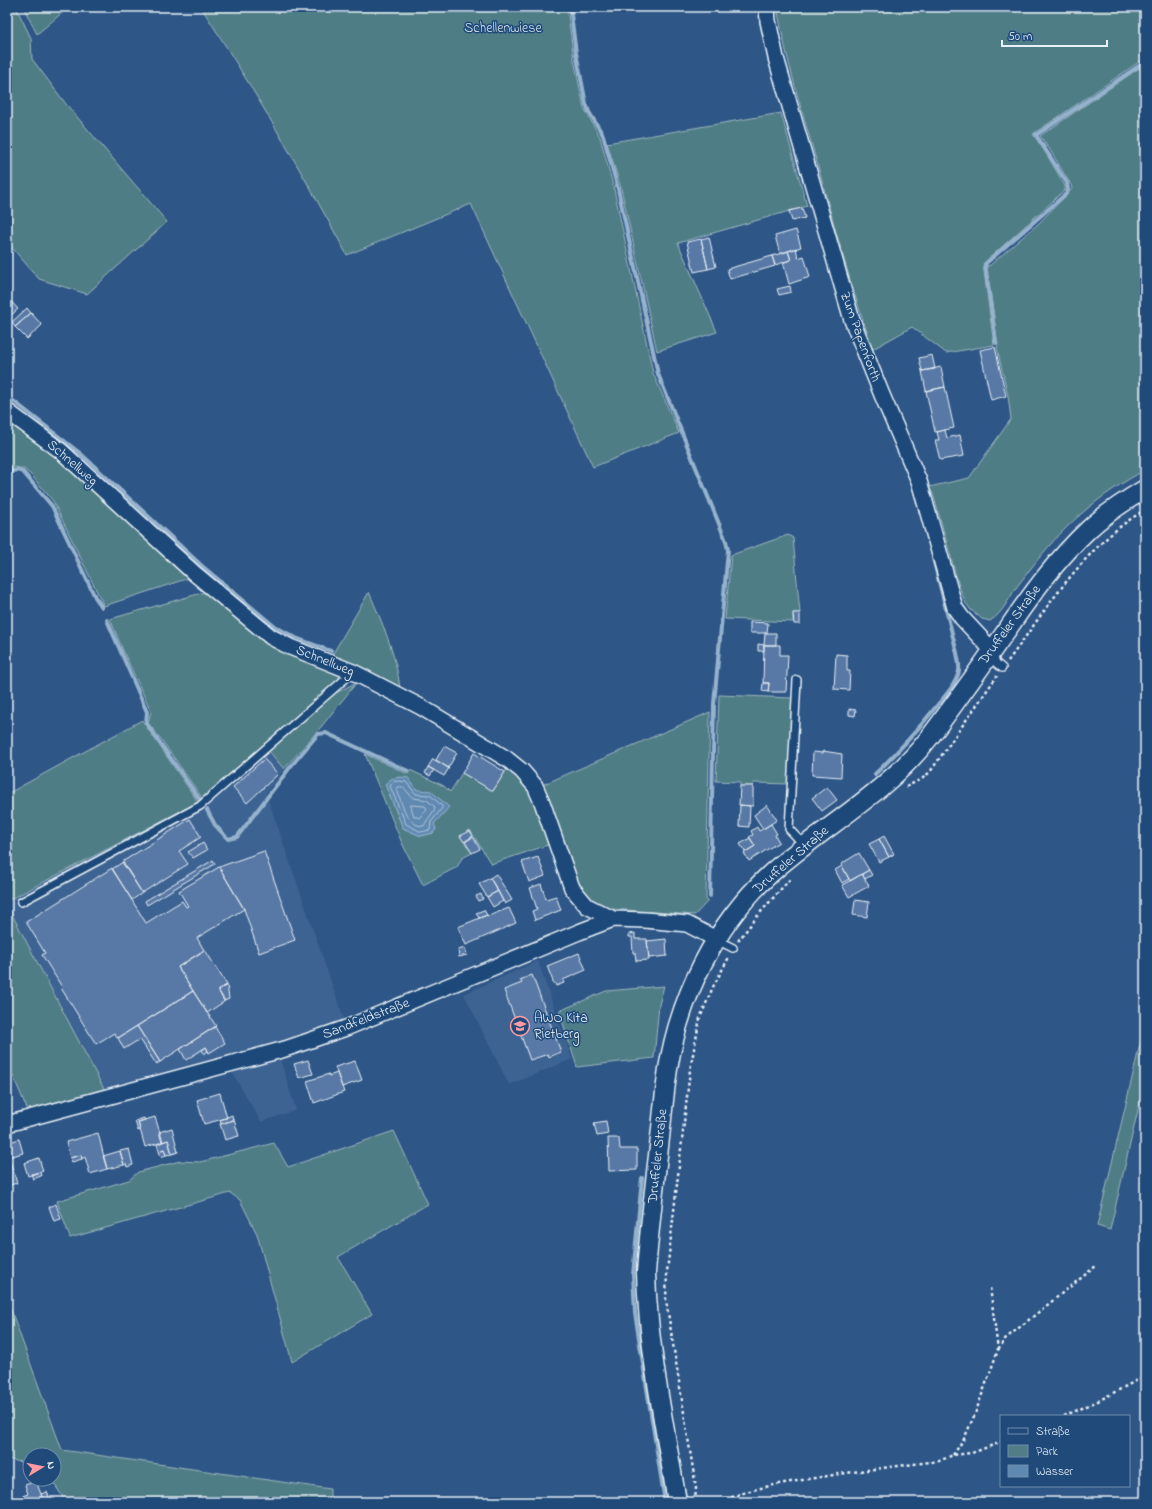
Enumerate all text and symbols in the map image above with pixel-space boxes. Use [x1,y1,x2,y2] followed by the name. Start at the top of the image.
[464,18,542,39] park label: Schellenwiese
[1002,22,1107,48] scale bar
[1008,28,1032,46] text: 50 m
[834,289,886,385] street label: Zum Papenforth
[41,435,102,492] street label: Schnellweg
[973,580,1047,670] street label: Druffeler Straße
[292,640,357,683] street label: Schnellweg
[748,821,834,900] street label: Druffeler Straße
[319,993,413,1045] street label: Sandfeldstraße
[534,1008,588,1046] place label: AWO Kita Rietberg
[509,1015,531,1037] school or university icon: AWO Kita Rietberg
[643,1107,673,1205] street label: Druffeler Straße
[1000,1415,1130,1487] legend
[1036,1423,1070,1441] text: Straße
[1036,1443,1058,1461] text: Park
[22,1447,62,1487] north arrow
[42,1460,59,1470] text: N
[1036,1463,1073,1481] text: Wasser

